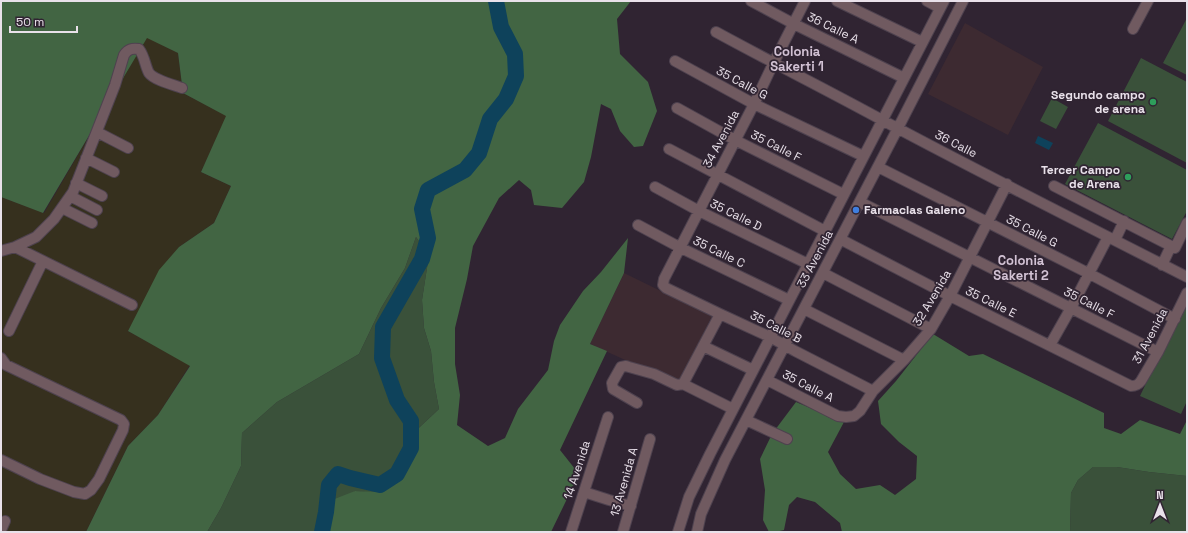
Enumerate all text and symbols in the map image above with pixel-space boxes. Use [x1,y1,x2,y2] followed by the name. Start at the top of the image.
[10,8,77,34] scale bar
[804,9,862,48] street label: 36 Calle A
[16,14,44,30] text: 50 m
[770,43,824,75] district label: Colonia Sakerti 1
[713,63,771,103] street label: 35 Calle G
[1051,87,1145,117] place label: Segundo campo de arena
[1148,97,1158,107] marker: Segundo campo de arena
[699,107,743,171] street label: 34 Avenida
[748,126,804,166] street label: 35 Calle F
[932,127,980,161] street label: 36 Calle
[1041,162,1120,192] place label: Tercer Campo de Arena
[1123,172,1133,182] marker: Tercer Campo de Arena
[707,196,765,235] street label: 35 Calle D
[864,202,965,218] place label: Farmacias Galeno
[851,205,861,215] marker: Farmacias Galeno
[1003,211,1061,251] street label: 35 Calle G
[793,227,837,291] street label: 33 Avenida
[690,233,748,272] street label: 35 Calle C
[993,252,1049,284] district label: Colonia Sakerti 2
[909,267,955,329] street label: 32 Avenida
[963,283,1019,321] street label: 35 Calle E
[1061,283,1117,323] street label: 35 Calle F
[1129,305,1171,367] street label: 31 Avenida
[747,307,805,347] street label: 35 Calle B
[780,366,837,406] street label: 35 Calle A
[560,438,594,502] street label: 14 Avenida
[606,445,642,518] street label: 13 Avenida A
[1140,485,1180,525] north arrow
[1156,488,1164,502] text: N

